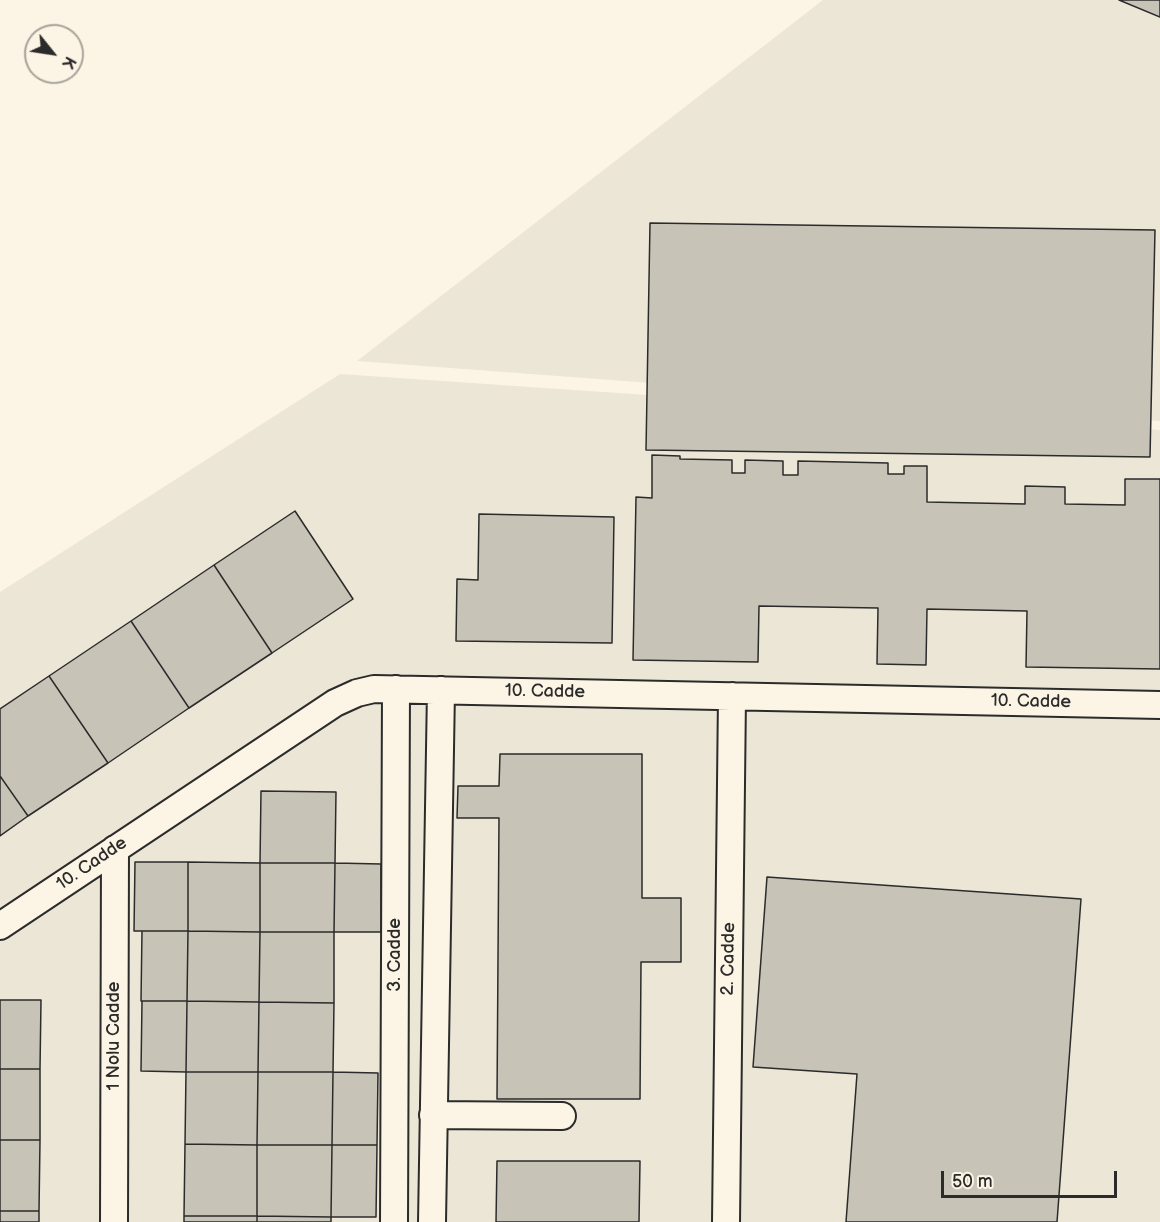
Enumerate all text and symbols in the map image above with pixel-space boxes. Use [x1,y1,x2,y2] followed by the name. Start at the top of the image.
[24,24,84,84] north arrow
[57,53,79,72] text: K
[505,681,585,703] street label: 10. Cadde
[991,691,1071,713] street label: 10. Cadde
[53,833,131,895] street label: 10. Cadde
[384,918,406,992] street label: 3. Cadde
[718,922,740,996] street label: 2. Cadde
[103,982,125,1090] street label: 1 Nolu Cadde
[944,1159,1120,1197] scale bar
[952,1171,993,1192] text: 50 m

